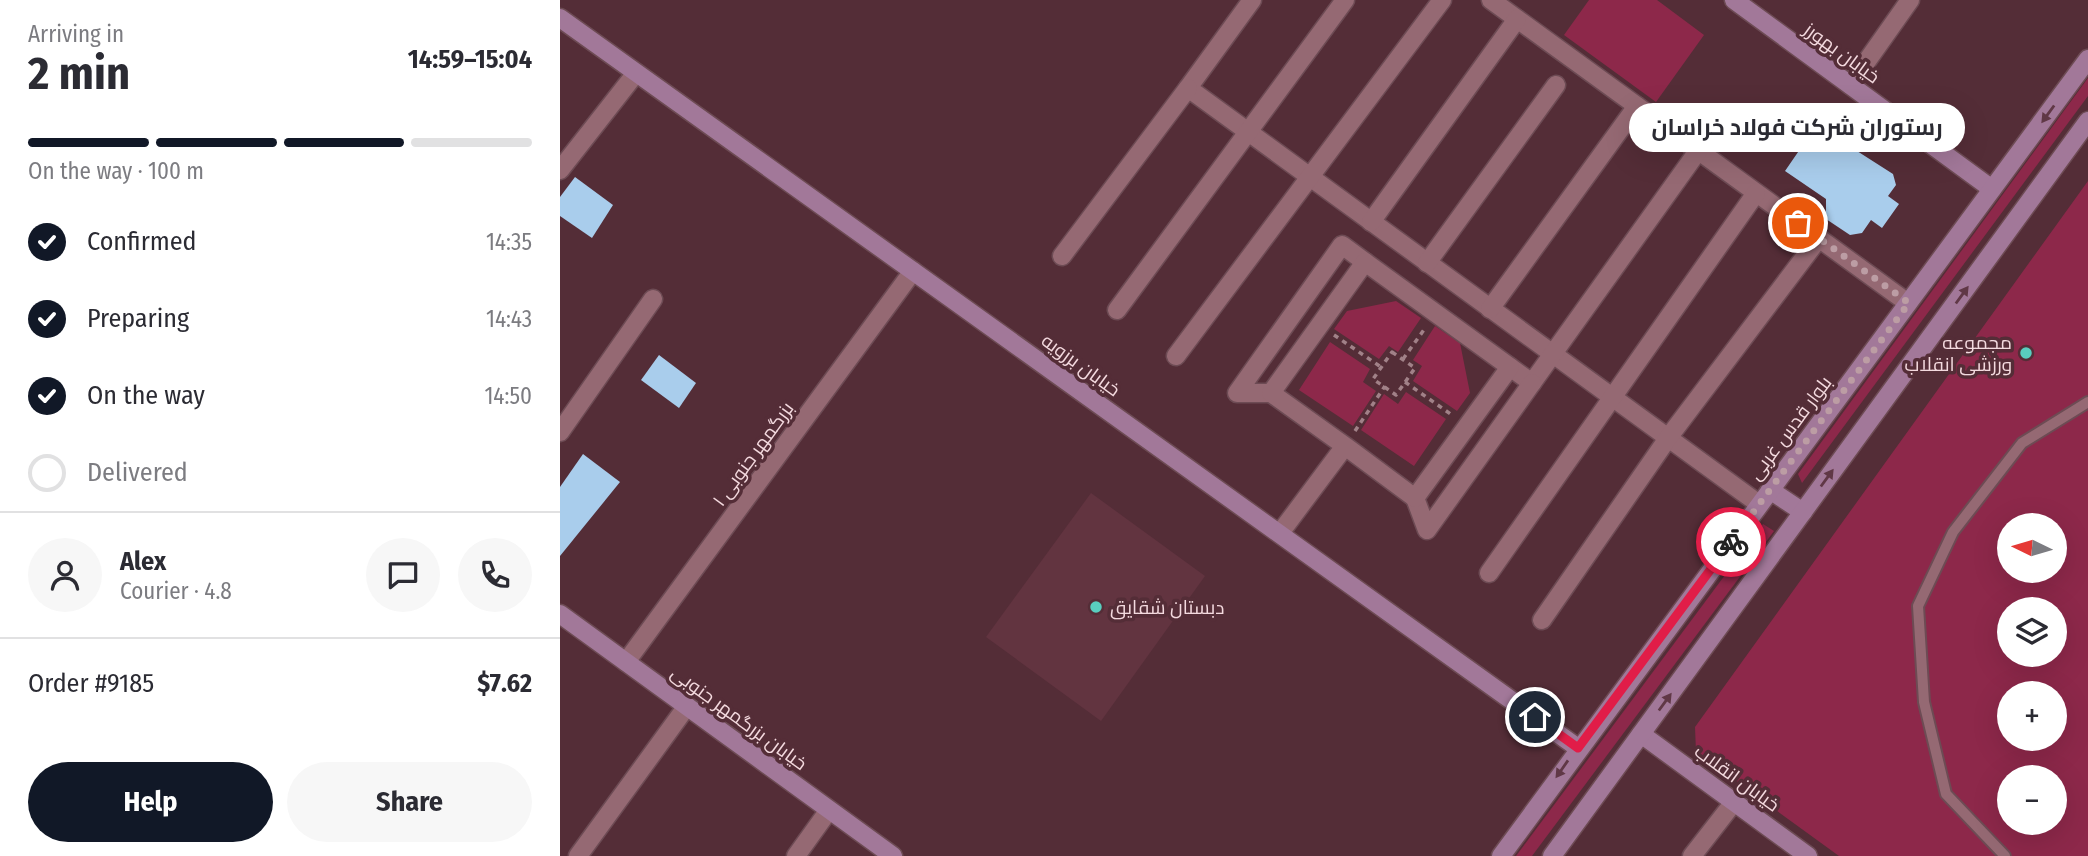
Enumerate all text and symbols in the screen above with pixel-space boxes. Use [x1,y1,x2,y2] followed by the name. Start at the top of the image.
[1799,17,1884,88] street label: خیابان بهورز
[28,20,124,48] text: Arriving in
[408,44,532,75] text: 14:59–15:04
[28,46,130,101] text: 2 min
[1630,104,1966,153] callout: رستوران شرکت فولاد خراسان
[2041,105,2055,123] one-way arrow
[1651,113,1943,141] text: رستوران شرکت فولاد خراسان
[28,157,204,185] text: On the way · 100 m
[1768,193,1828,253] pin
[1779,204,1817,242] icon: bag
[28,223,66,261] icon: check
[87,226,197,257] text: Confirmed
[486,228,532,256] text: 14:35
[1954,286,1968,304] one-way arrow
[28,300,66,338] icon: check
[87,303,189,334] text: Preparing
[486,305,532,333] text: 14:43
[1037,329,1125,401] street label: خیابان برزویه
[1905,331,2012,376] place label: مجموعه ورزشی انقلاب
[2018,345,2034,361] marker: مجموعه ورزشی انقلاب
[1743,371,1837,485] street label: بلوار قدس غربی
[28,377,66,415] icon: check
[87,380,205,411] text: On the way
[484,382,532,410] text: 14:50
[707,397,799,511] street label: بزرگمهر جنوبی ۱
[87,457,188,488] text: Delivered
[1820,469,1834,487] one-way arrow
[1696,507,1766,577] courier
[1997,513,2067,583] north arrow
[1997,513,2067,835] map controls
[1712,523,1750,561] icon: bike
[28,538,102,612] button: person
[366,538,440,612] button: chat
[458,538,532,612] button: phone
[120,546,166,577] text: Alex
[120,577,232,605] text: Courier · 4.8
[1110,596,1224,620] place label: دبستان شقایق
[1997,597,2067,667] button: layers
[1088,599,1104,615] marker: دبستان شقایق
[666,661,812,775] street label: خیابان بزرگمهر جنوبی
[28,668,154,699] text: Order #9185
[477,668,532,699] text: $7.62
[1997,681,2067,751] button: +
[1505,687,1565,747] pin
[1658,693,1672,711] one-way arrow
[1516,698,1554,736] icon: home
[1690,739,1784,817] street label: خیابان انقلاب
[1555,760,1569,778] one-way arrow
[28,762,273,842] button: Help
[287,762,532,842] button: Share
[1997,765,2067,835] button: −

